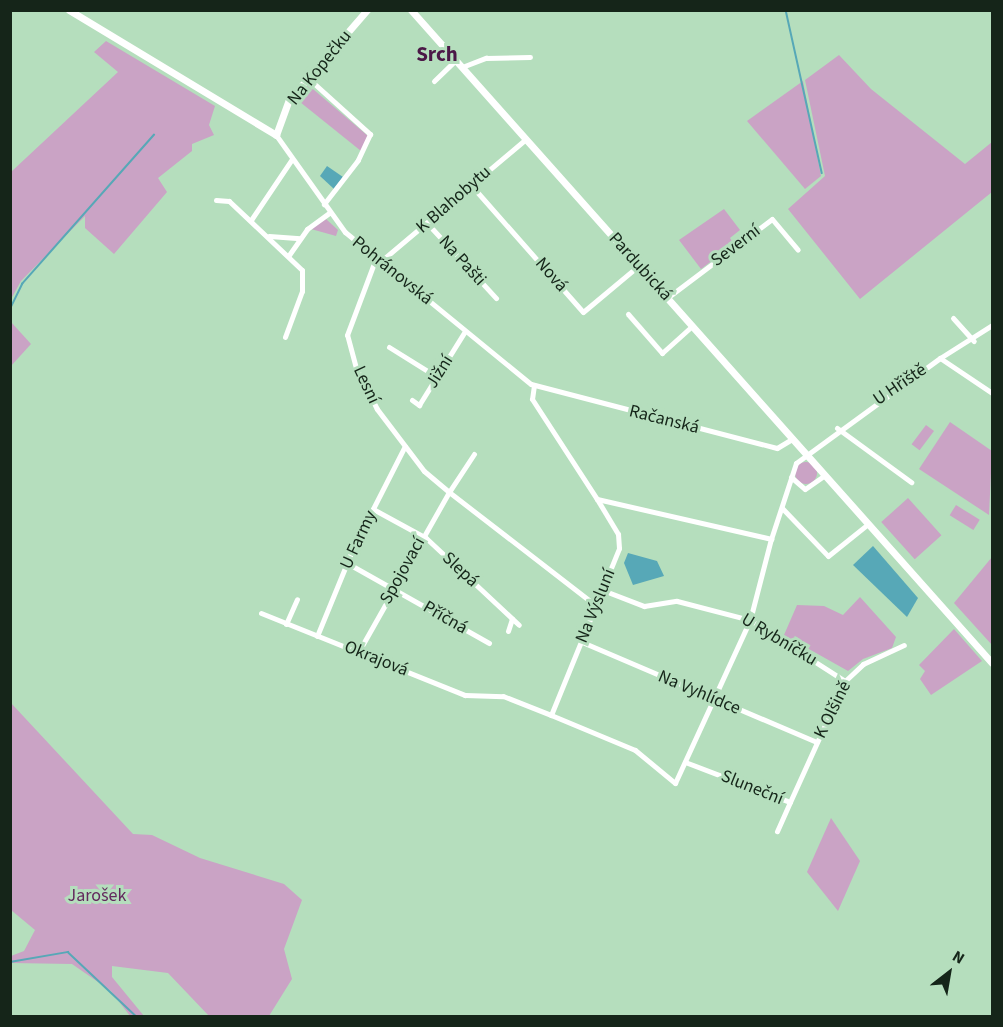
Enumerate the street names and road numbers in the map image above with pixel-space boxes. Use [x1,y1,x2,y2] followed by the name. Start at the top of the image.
[283,26,357,110] street label: Na Kopečku
[412,162,496,238] street label: K Blahobytu
[707,220,765,272] street label: Severní
[604,228,676,306] street label: Pardubická
[434,231,490,291] street label: Na Pašti
[347,232,437,310] street label: Pohránovská
[530,253,572,297] street label: Nová
[422,351,458,393] street label: Jižní
[869,359,931,411] street label: U Hřiště
[348,363,384,407] street label: Lesní
[627,401,701,439] street label: Račanská
[336,507,382,573] street label: U Farmy
[376,534,430,608] street label: Spojovací
[437,548,483,592] street label: Slepá
[571,566,621,646] street label: Na Výsluní
[419,597,471,639] street label: Příčná
[737,609,821,671] street label: U Rybníčku
[341,636,411,682] street label: Okrajová
[655,666,743,720] street label: Na Vyhlídce
[810,678,856,742] street label: K Olšině
[718,766,786,810] street label: Sluneční

